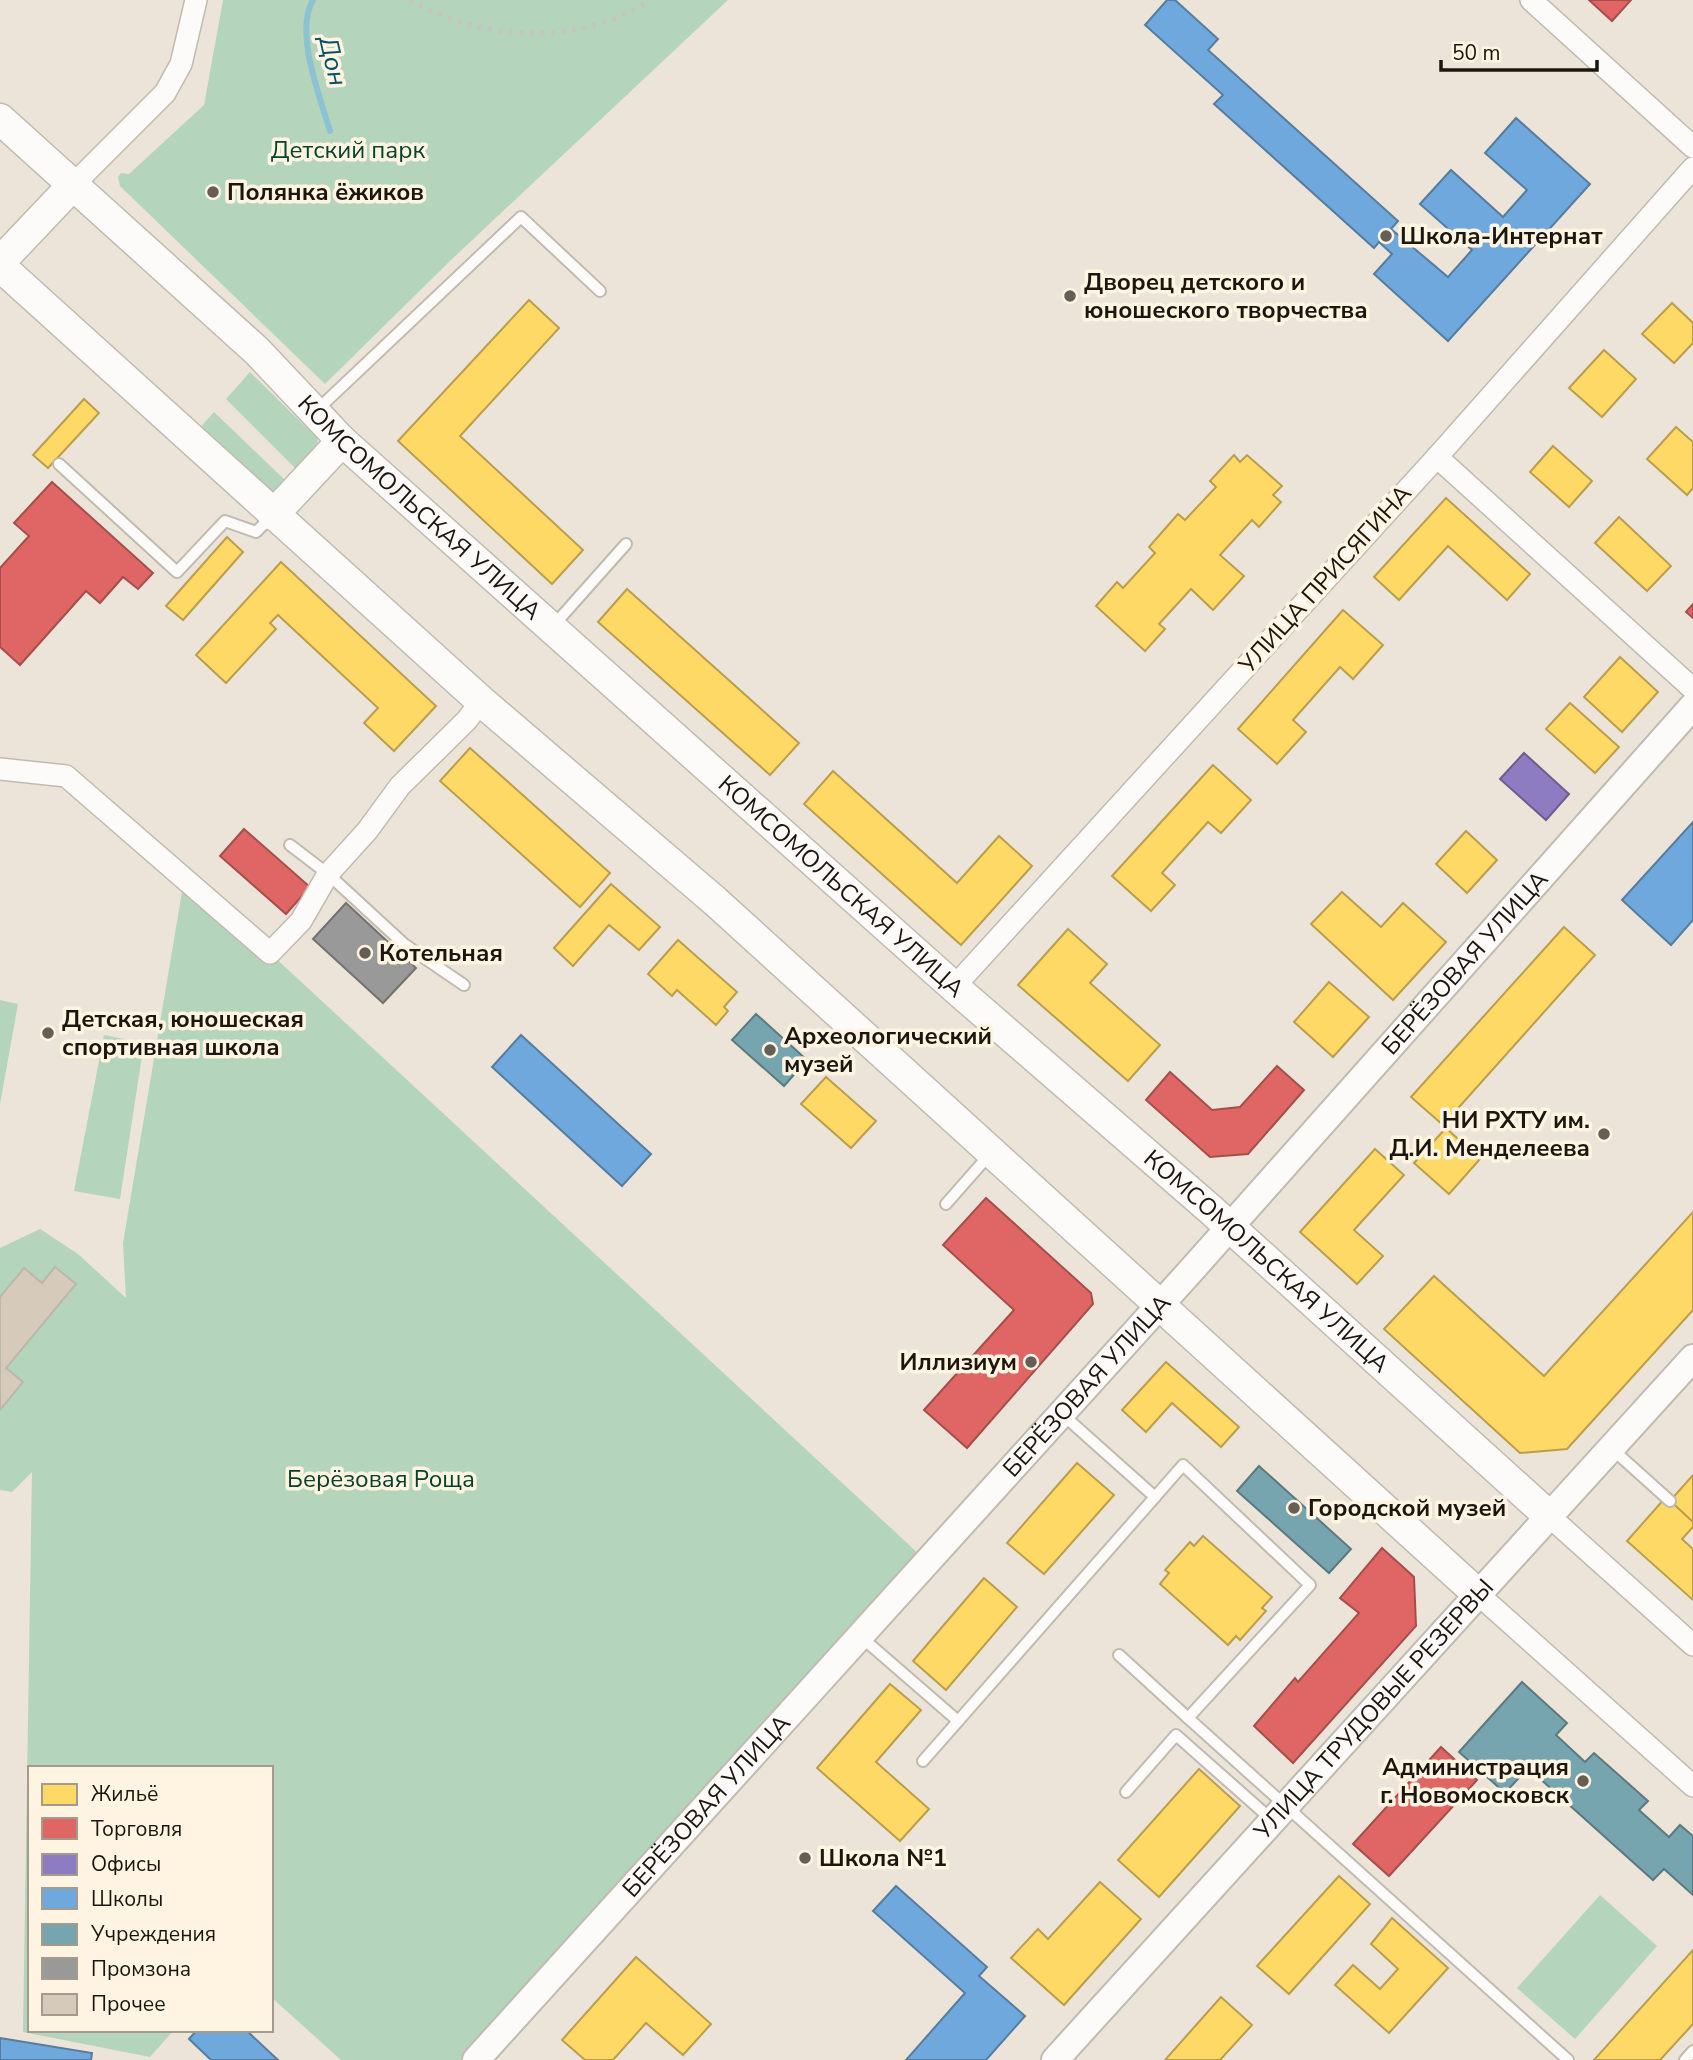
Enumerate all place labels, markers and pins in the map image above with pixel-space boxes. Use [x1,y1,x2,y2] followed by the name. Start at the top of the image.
[227,176,424,208] place label: Полянка ёжиков
[205,184,221,200] marker: Полянка ёжиков
[1400,220,1603,252] place label: Школа-Интернат
[1378,228,1394,244] marker: Школа-Интернат
[1084,266,1368,326] place label: Дворец детского и юношеского творчества
[1062,288,1078,304] marker: Дворец детского и юношеского творчества
[379,937,503,969] place label: Котельная
[357,945,373,961] marker: Котельная
[62,1003,304,1063] place label: Детская, юношеская спортивная школа
[784,1020,992,1080] place label: Археологический музей
[40,1025,56,1041] marker: Детская, юношеская спортивная школа
[762,1042,778,1058] marker: Археологический музей
[1389,1104,1590,1164] place label: НИ РХТУ им. Д.И. Менделеева
[1596,1126,1612,1142] marker: НИ РХТУ им. Д.И. Менделеева
[900,1346,1017,1378] place label: Иллизиум
[1023,1354,1039,1370] marker: Иллизиум
[1308,1492,1506,1524] place label: Городской музей
[1286,1500,1302,1516] marker: Городской музей
[1380,1751,1570,1811] place label: Администрация г. Новомосковск
[1575,1773,1591,1789] marker: Администрация г. Новомосковск
[819,1842,947,1874] place label: Школа №1
[797,1850,813,1866] marker: Школа №1

